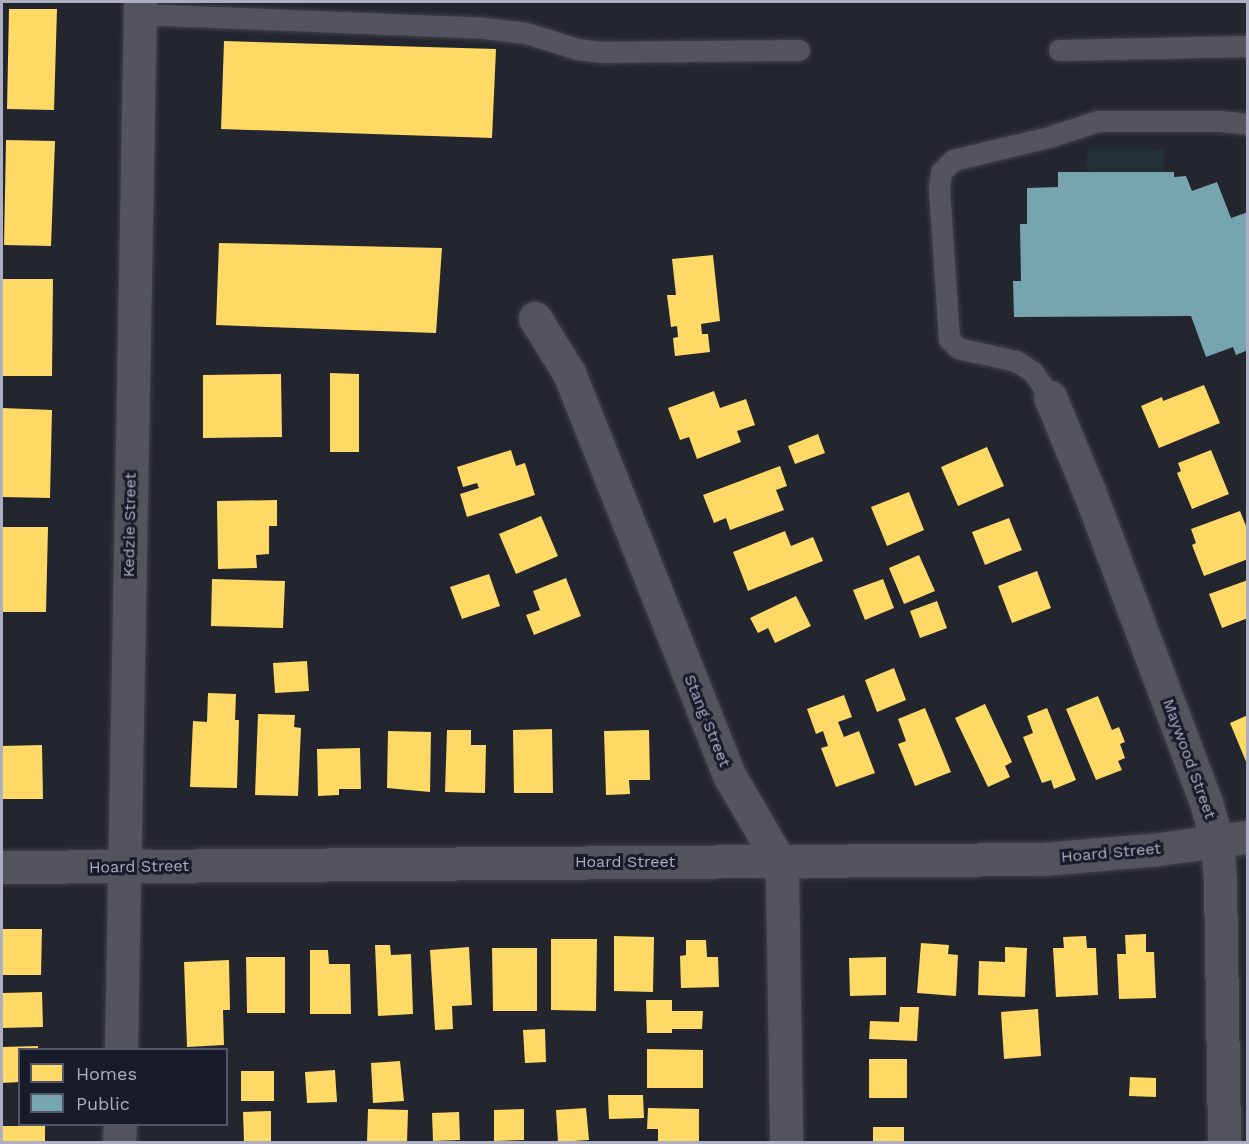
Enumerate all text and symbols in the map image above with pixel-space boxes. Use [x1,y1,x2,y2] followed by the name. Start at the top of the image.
[119,472,141,578] street label: Kedzie Street
[680,672,734,770] street label: Stang Street
[1158,696,1220,822] street label: Maywood Street
[1060,839,1162,867] street label: Hoard Street
[575,852,675,872] street label: Hoard Street
[89,857,189,877] street label: Hoard Street
[18,1048,228,1126] legend
[76,1063,137,1084] text: Homes
[76,1093,130,1114] text: Public

